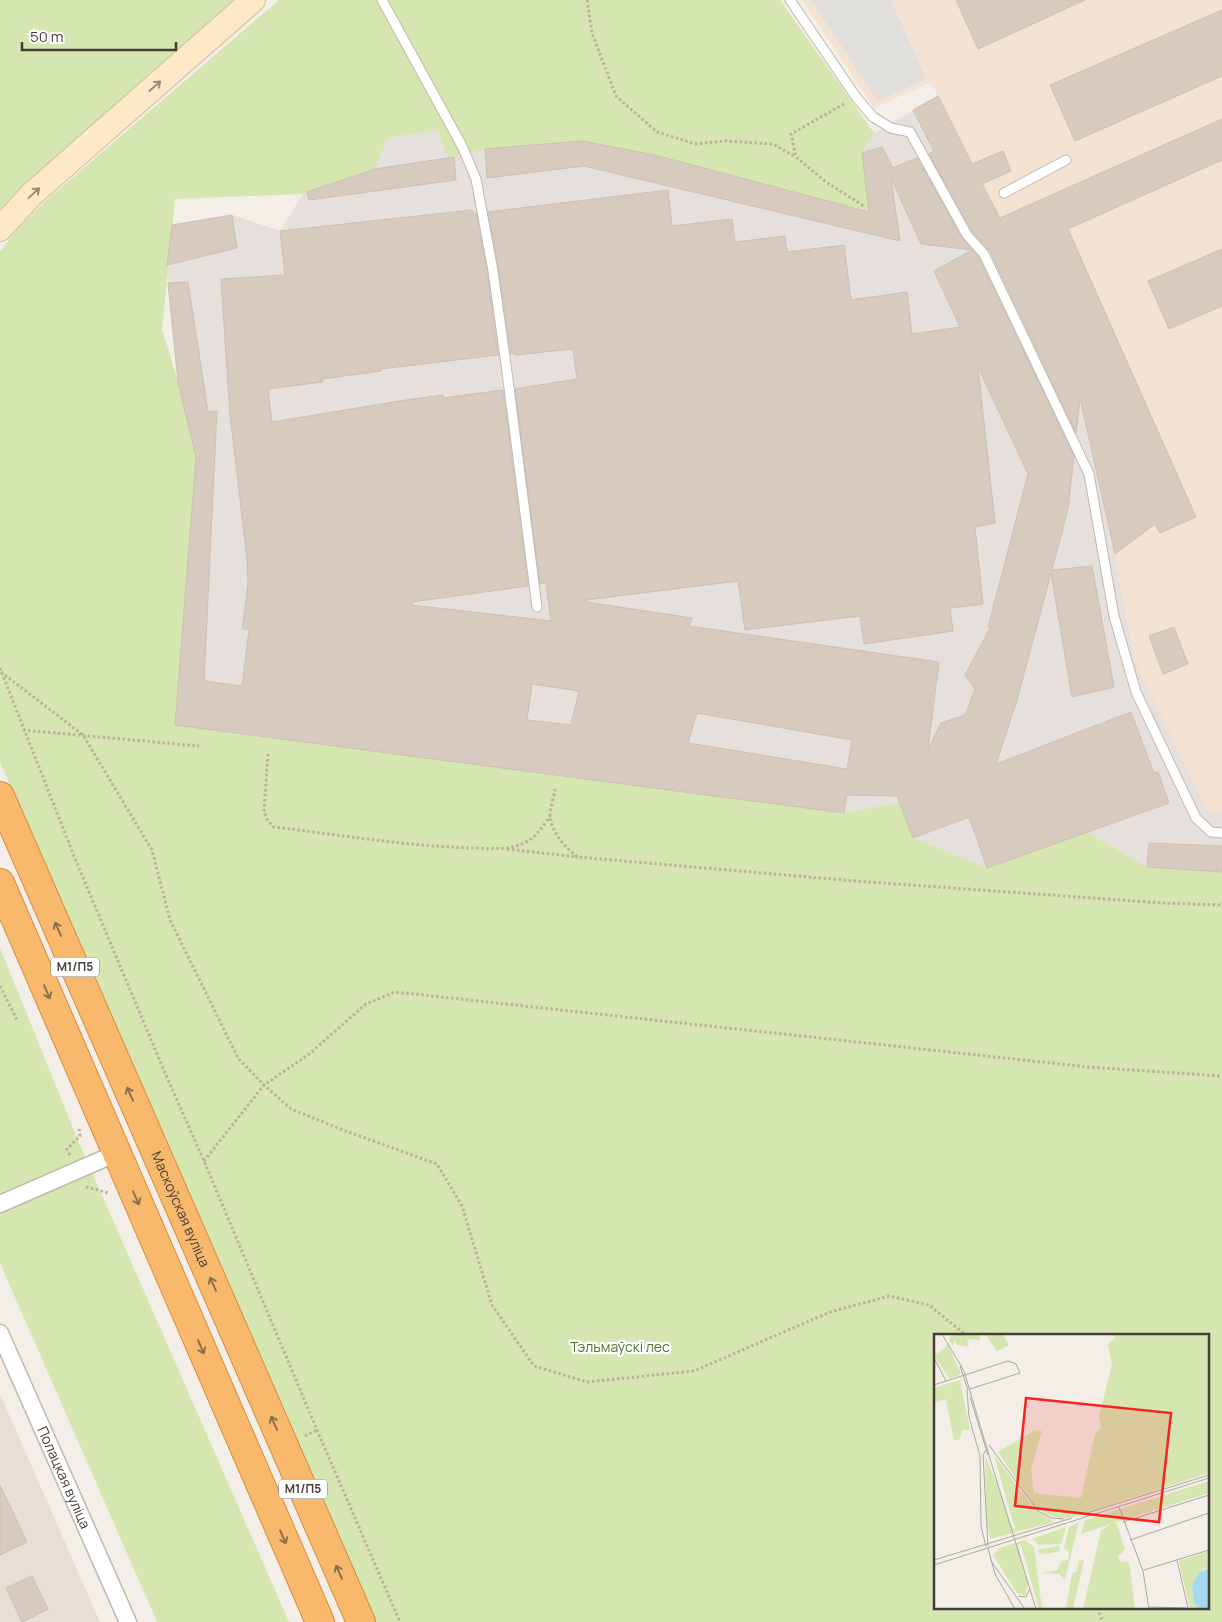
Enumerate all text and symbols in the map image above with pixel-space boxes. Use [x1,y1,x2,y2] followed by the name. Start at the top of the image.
[22,20,176,52] scale bar
[30,26,64,47] text: 50 m
[149,80,162,92] one-way arrow
[27,187,40,199] one-way arrow
[52,922,62,937] one-way arrow
[51,958,99,976] road number: М1/П5
[43,984,52,999] one-way arrow
[125,1087,135,1102] one-way arrow
[147,1148,215,1270] street label: Маскоўская вуліца
[132,1190,142,1205] one-way arrow
[208,1277,217,1292] one-way arrow
[934,1334,1210,1610] inset map
[570,1337,670,1356] park label: Тэльмаўскі лес
[196,1339,206,1354] one-way arrow
[269,1416,279,1431] one-way arrow
[33,1423,95,1531] street label: Полацкая вуліца
[279,1480,327,1498] road number: М1/П5
[279,1529,289,1544] one-way arrow
[334,1565,343,1580] one-way arrow

